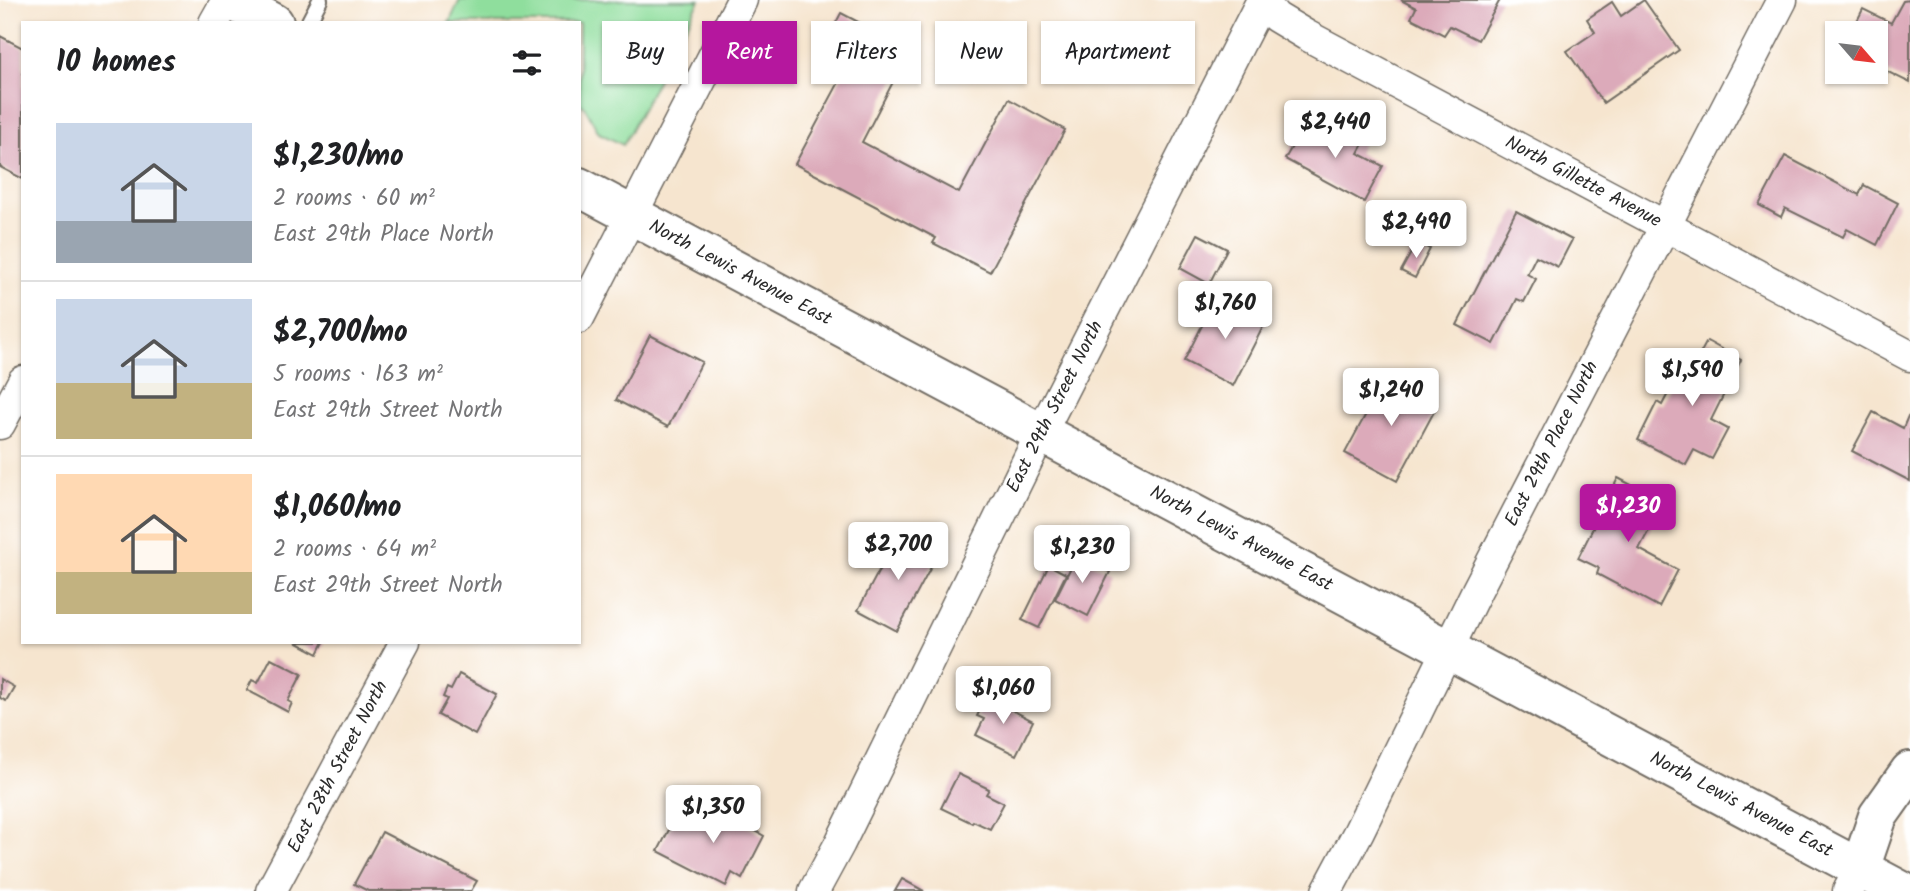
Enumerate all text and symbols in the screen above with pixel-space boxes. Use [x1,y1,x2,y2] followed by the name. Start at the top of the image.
[602,21,688,84] chip: Buy
[702,21,797,84] chip: Rent
[811,21,921,84] chip: Filters
[935,21,1027,84] chip: New
[1041,21,1195,84] chip: Apartment
[1825,21,1888,84] north arrow
[1825,21,1888,84] map controls
[56,39,176,87] text: 10 homes
[508,44,546,82] icon: filters
[1278,100,1392,160] pin: $2,440
[1300,105,1370,141] text: $2,440
[1499,128,1667,236] street label: North Gillette Avenue
[273,133,404,181] text: $1,230/mo
[112,151,196,235] icon: home
[273,181,435,217] text: 2 rooms · 60 m²
[1359,201,1473,260] pin: $2,490
[1381,205,1451,241] text: $2,490
[643,212,838,334] street label: North Lewis Avenue East
[273,217,494,253] text: East 29th Place North
[1168,282,1282,341] pin: $1,760
[1194,286,1256,322] text: $1,760
[273,309,408,357] text: $2,700/mo
[999,316,1111,498] street label: East 29th Street North
[112,327,196,411] icon: home
[1635,348,1749,408] pin: $1,590
[1661,353,1723,389] text: $1,590
[1497,356,1607,532] street label: East 29th Place North
[273,357,443,393] text: 5 rooms · 163 m²
[1334,368,1448,428] pin: $1,240
[1359,373,1423,409] text: $1,240
[273,393,503,429] text: East 29th Street North
[1144,478,1339,600] street label: North Lewis Avenue East
[273,484,401,532] text: $1,060/mo
[1571,484,1685,544] pin: $1,230
[1596,489,1660,525] text: $1,230
[112,502,196,586] icon: home
[841,522,955,582] pin: $2,700
[1025,526,1139,585] pin: $1,230
[864,527,932,563] text: $2,700
[1050,530,1114,566] text: $1,230
[273,532,436,568] text: 2 rooms · 64 m²
[273,568,503,604] text: East 29th Street North
[946,666,1060,726] pin: $1,060
[972,671,1034,707] text: $1,060
[280,675,396,859] street label: East 28th Street North
[1644,744,1839,866] street label: North Lewis Avenue East
[656,786,770,845] pin: $1,350
[682,790,744,826] text: $1,350

